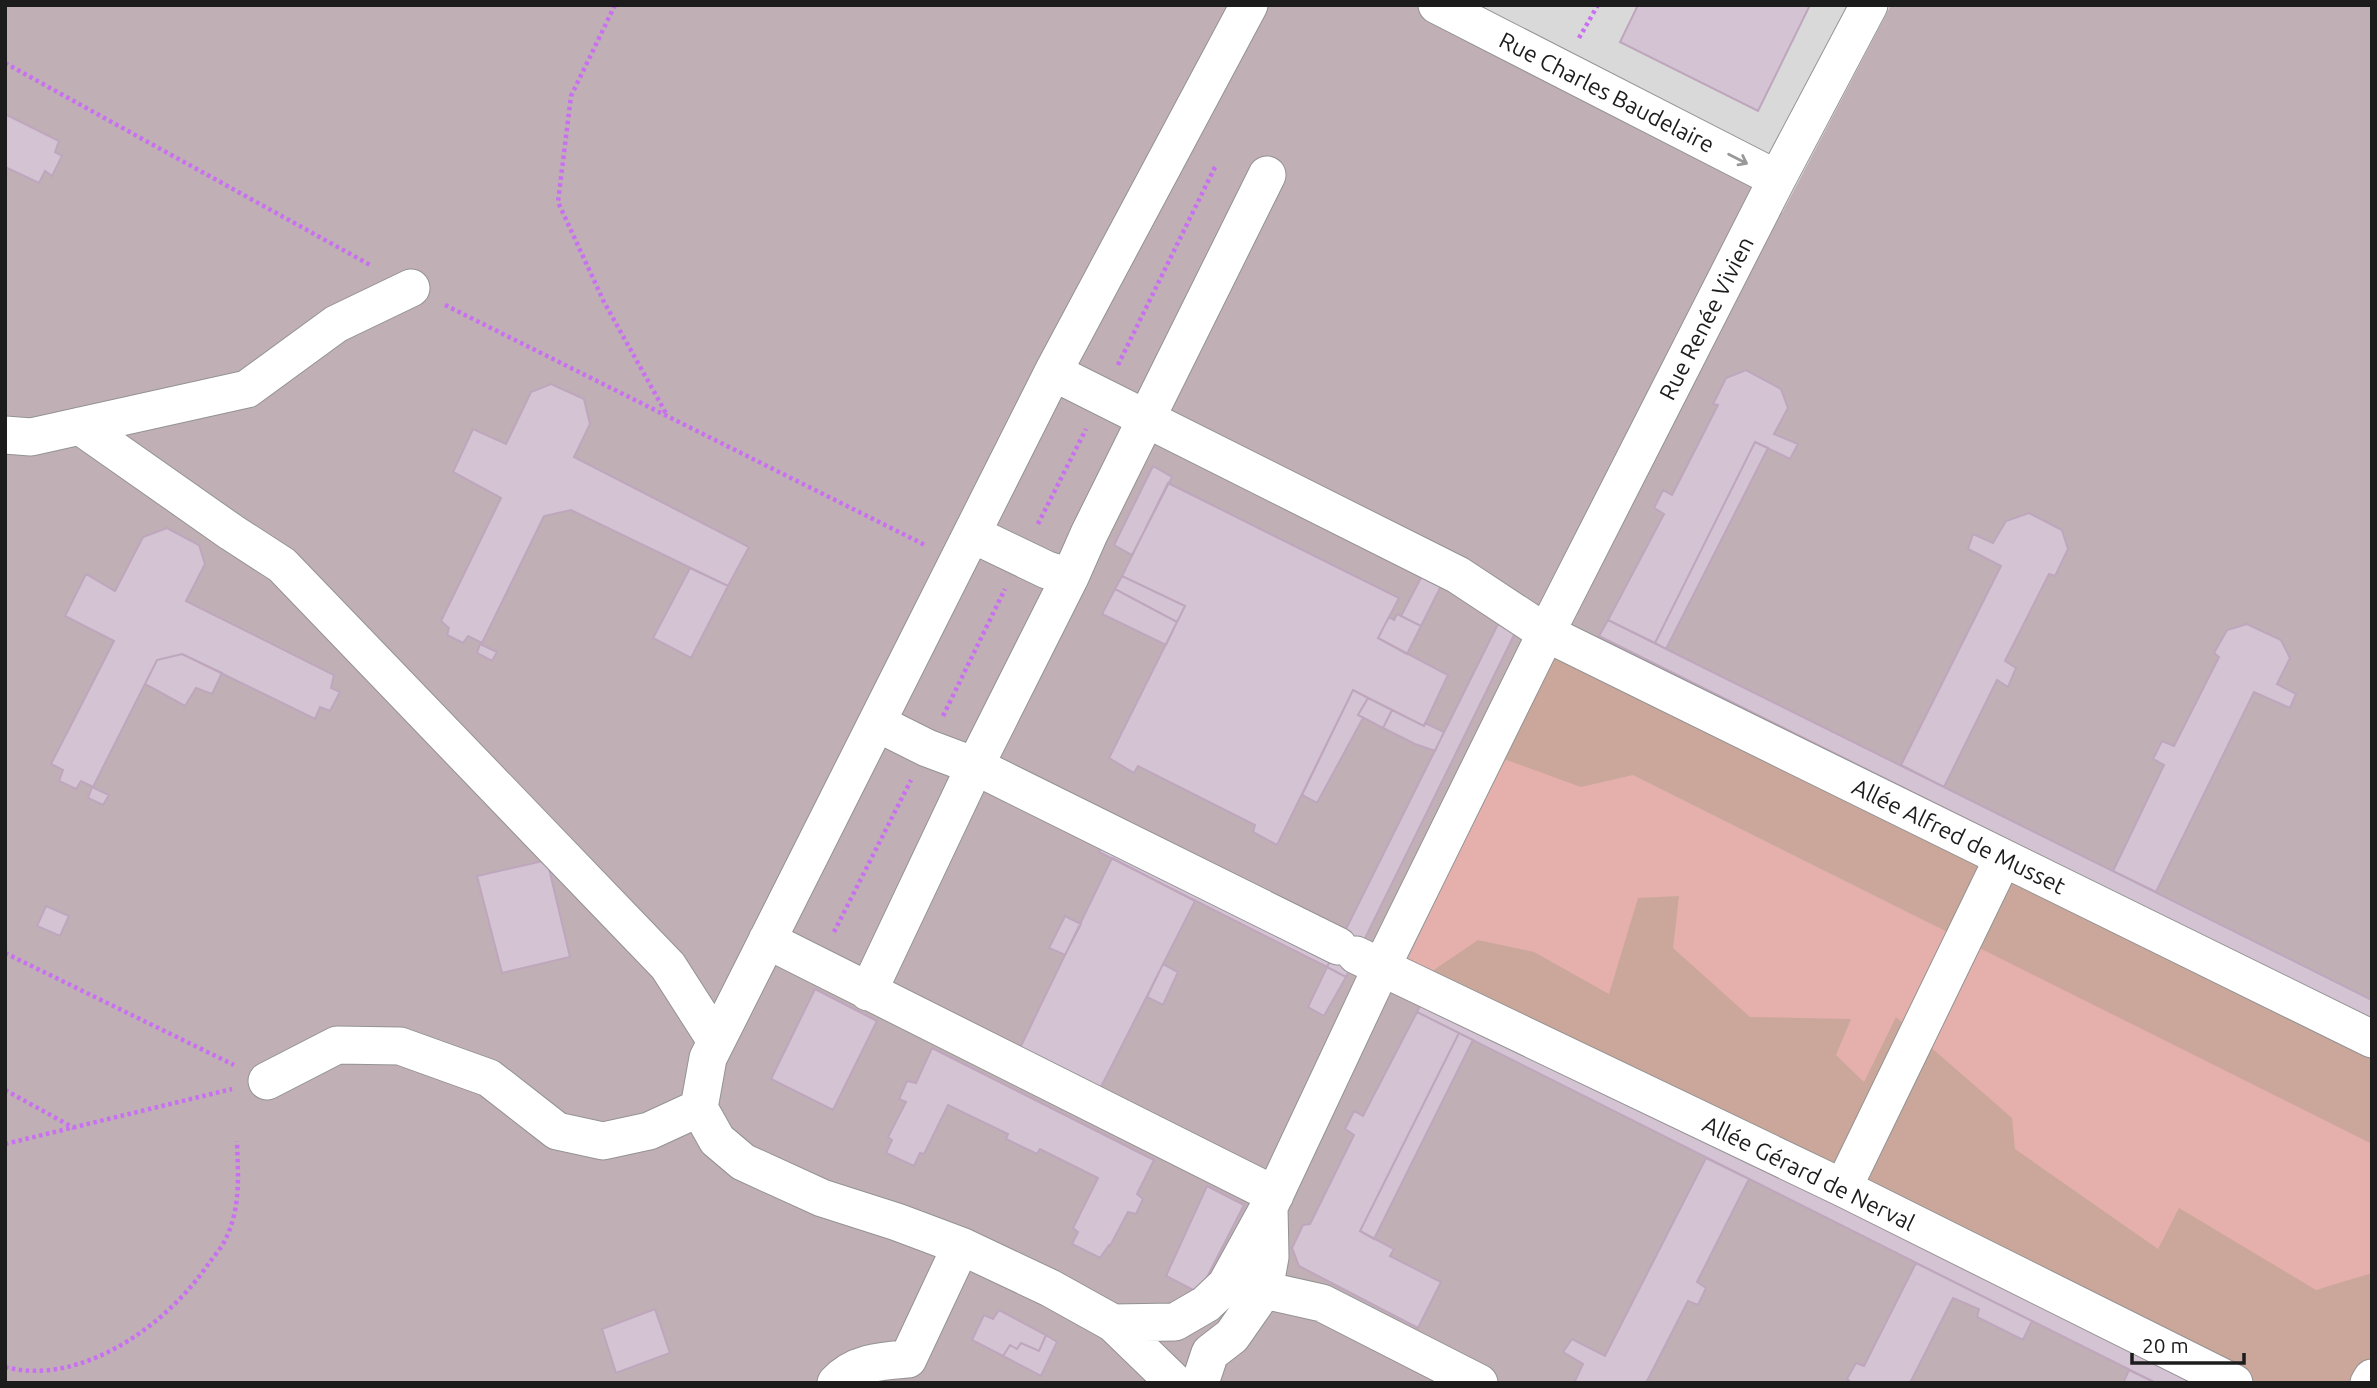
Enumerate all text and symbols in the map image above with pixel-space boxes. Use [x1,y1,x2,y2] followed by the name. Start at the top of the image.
[1495,27,1719,157] street label: Rue Charles Baudelaire
[1727,152,1748,166] one-way arrow
[1654,232,1758,404] street label: Rue Renée Vivien
[1848,774,2070,898] street label: Allée Alfred de Musset
[1699,1111,1919,1235] street label: Allée Gérard de Nerval
[2132,1322,2244,1366] scale bar
[2142,1333,2189,1357] text: 20 m

